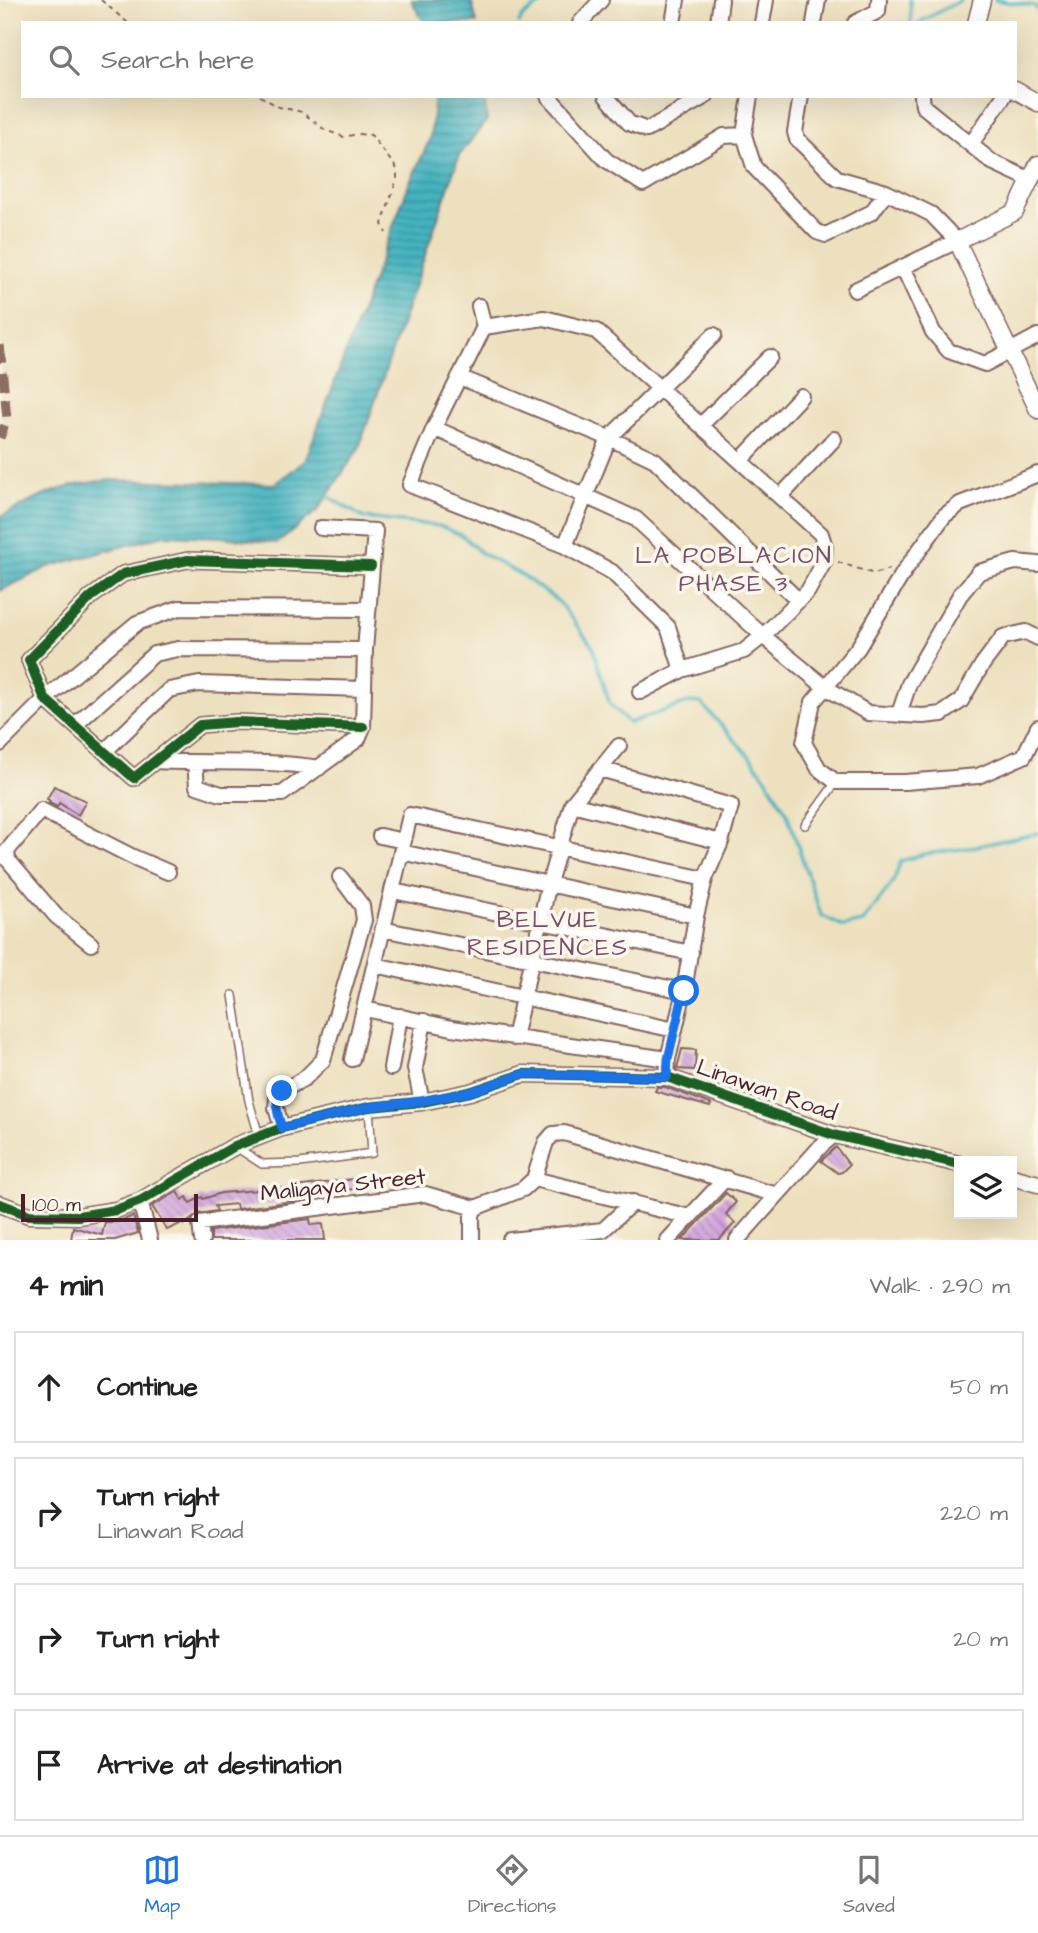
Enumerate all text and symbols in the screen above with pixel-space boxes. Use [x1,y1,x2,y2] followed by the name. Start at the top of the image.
[21,21,1017,98] search box
[45,41,83,79] icon: search
[101,42,254,78] text: Search here
[635,539,833,601] district label: LA POBLACION PHASE 3
[467,903,629,965] district label: BELVUE RESIDENCES
[668,975,699,1006] route start
[692,1051,841,1129] street label: Linawan Road
[266,1075,297,1106] route end
[954,1156,1017,1219] map controls
[954,1156,1017,1219] button: layers
[259,1160,428,1211] street label: Maligaya Street
[21,1191,198,1223] scale bar
[32,1192,81,1219] text: 100 m
[28,1265,103,1307] text: 4 min
[869,1270,1010,1302] text: Walk · 290 m
[30,1368,68,1406] icon: ahead
[97,1369,198,1405] text: Continue
[950,1371,1008,1403] text: 50 m
[97,1479,219,1515] text: Turn right
[30,1494,68,1532] icon: right
[940,1497,1008,1529] text: 220 m
[97,1515,243,1547] text: Linawan Road
[30,1620,68,1658] icon: right
[97,1621,219,1657] text: Turn right
[953,1623,1008,1655] text: 20 m
[30,1746,68,1784] icon: arrive
[97,1747,342,1783] text: Arrive at destination
[143,1851,181,1920] tab: Map
[468,1851,556,1920] tab: Directions
[843,1851,895,1920] tab: Saved

